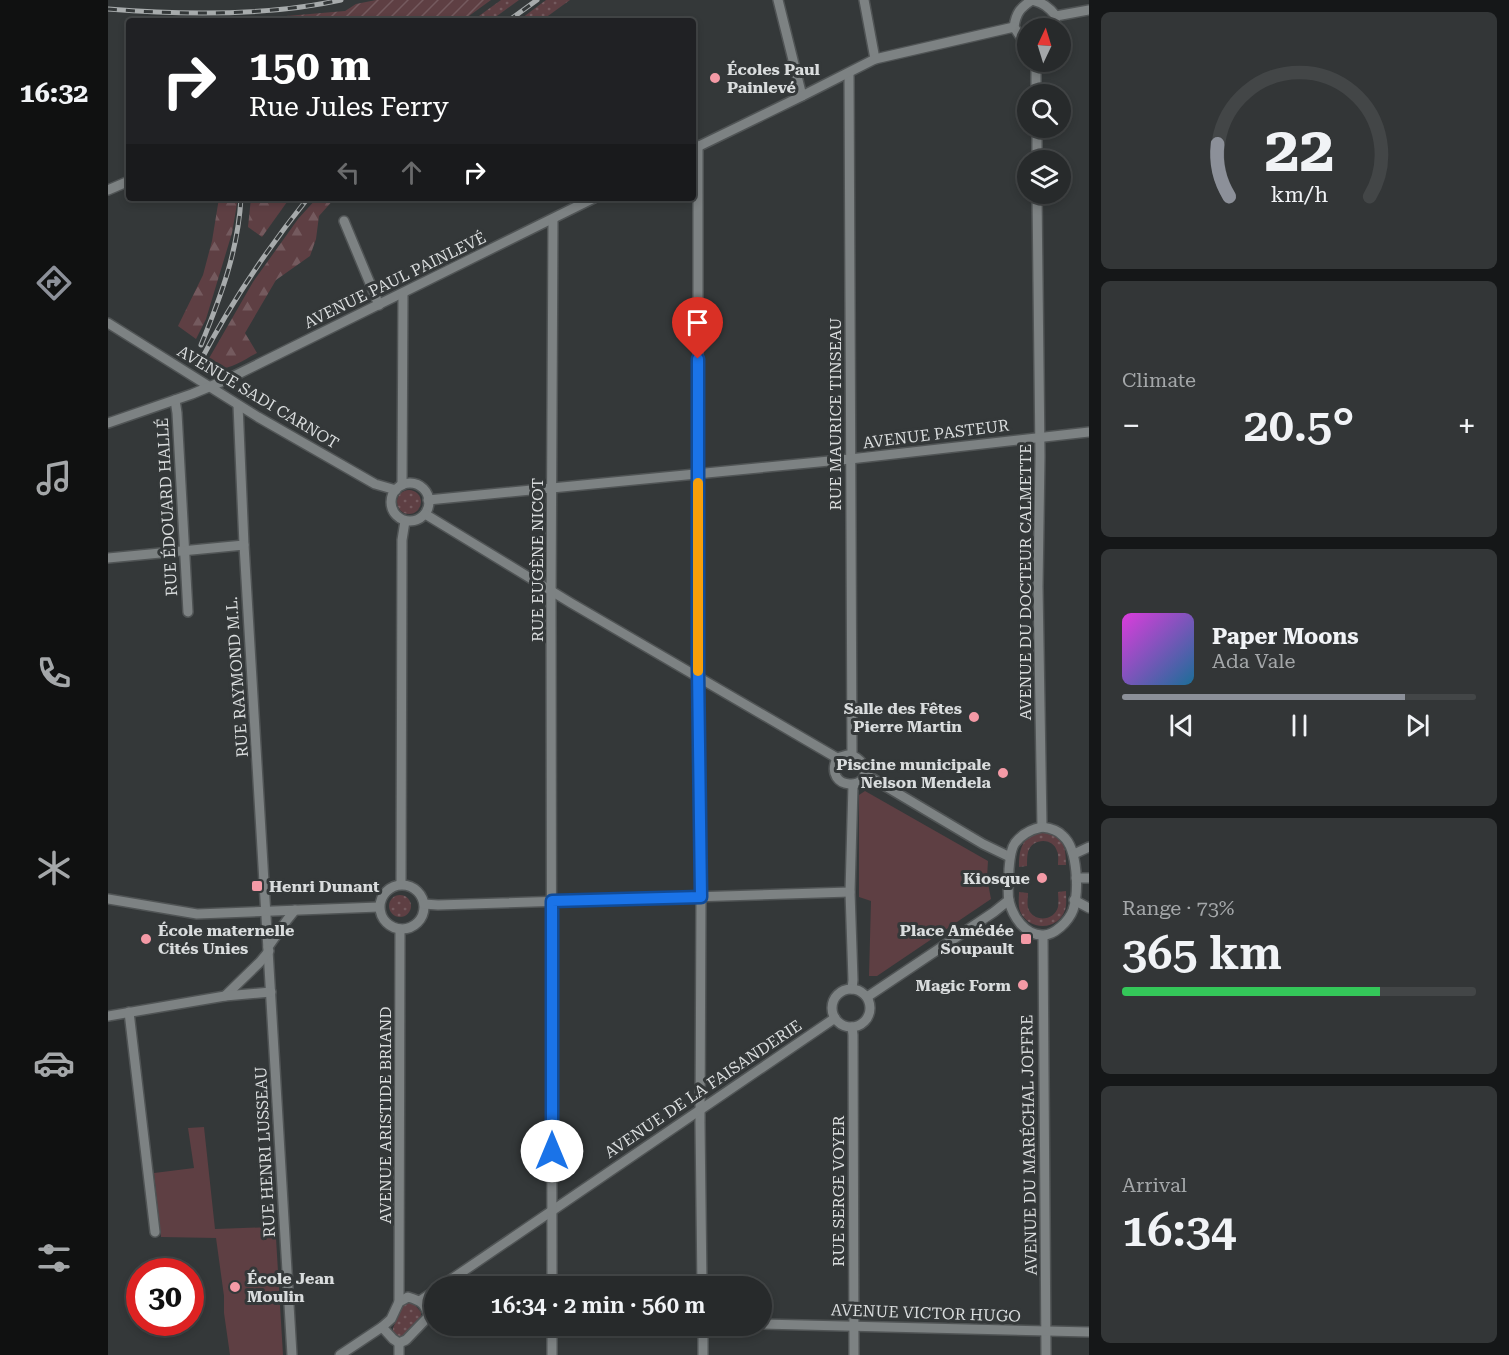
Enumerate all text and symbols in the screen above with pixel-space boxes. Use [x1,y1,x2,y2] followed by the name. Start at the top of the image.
[1017,18,1071,72] north arrow
[1017,18,1071,204] map controls
[249,41,371,90] text: 150 m
[150,42,228,120] icon: right
[727,60,821,97] place label: Écoles Paul Painlevé
[708,71,722,85] marker: Écoles Paul Painlevé
[20,77,88,109] text: 16:32
[1017,84,1071,138] button: search
[249,91,449,123] text: Rue Jules Ferry
[1264,113,1334,186] text: 22
[1017,150,1071,204] button: layers
[332,156,365,189] icon: left
[395,156,428,189] icon: ahead
[458,156,491,189] icon: right
[1270,183,1328,208] text: km/h
[301,228,489,332] street label: AVENUE PAUL PAINLEVÉ
[33,262,75,304] icon: directions
[672,297,723,359] pin
[681,306,714,339] icon: arrive
[826,318,845,510] street label: RUE MAURICE TINSEAU
[174,341,342,453] street label: AVENUE SADI CARNOT
[1122,368,1196,392] text: Climate
[1243,399,1355,452] text: 20.5°
[1122,406,1140,445] text: −
[1458,406,1476,445] text: +
[862,416,1010,452] street label: AVENUE PASTEUR
[153,417,181,597] street label: RUE ÉDOUARD HALLÉ
[1016,444,1035,720] street label: AVENUE DU DOCTEUR CALMETTE
[33,457,75,499] icon: music
[528,478,547,642] street label: RUE EUGÈNE NICOT
[222,596,252,758] street label: RUE RAYMOND M.L.
[1212,624,1359,649] text: Paper Moons
[1212,649,1295,673] text: Ada Vale
[33,652,75,694] icon: phone
[844,699,962,736] place label: Salle des Fêtes Pierre Martin
[1165,709,1198,742] icon: previous
[1283,709,1316,742] icon: pause
[1401,709,1434,742] icon: next
[967,710,981,724] marker: Salle des Fêtes Pierre Martin
[836,755,992,792] place label: Piscine municipale Nelson Mendela
[996,766,1010,780] marker: Piscine municipale Nelson Mendela
[33,847,75,889] icon: climate
[963,869,1030,888] place label: Kiosque
[1035,871,1049,885] marker: Kiosque
[269,877,380,896] place label: Henri Dunant
[250,879,264,893] marker: Henri Dunant
[1122,896,1234,920] text: Range · 73%
[158,921,294,958] place label: École maternelle Cités Unies
[900,921,1014,958] place label: Place Amédée Soupault
[1122,927,1282,980] text: 365 km
[139,932,153,946] marker: École maternelle Cités Unies
[1019,932,1033,946] marker: Place Amédée Soupault
[916,976,1012,995] place label: Magic Form
[1016,978,1030,992] marker: Magic Form
[376,1006,395,1224] street label: AVENUE ARISTIDE BRIAND
[1017,1014,1041,1276] street label: AVENUE DU MARÉCHAL JOFFRE
[601,1016,805,1162] street label: AVENUE DE LA FAISANDERIE
[33,1042,75,1084] icon: car
[251,1066,279,1238] street label: RUE HENRI LUSSEAU
[829,1115,848,1267] street label: RUE SERGE VOYER
[520,1119,584,1183] position arrow
[1122,1173,1187,1197] text: Arrival
[1122,1204,1236,1257] text: 16:34
[33,1237,75,1279] icon: filters
[126,1258,204,1336] speed limit sign: 30
[247,1269,335,1306] place label: École Jean Moulin
[228,1280,242,1294] marker: École Jean Moulin
[491,1293,705,1318] text: 16:34 · 2 min · 560 m
[831,1300,1021,1326] street label: AVENUE VICTOR HUGO

